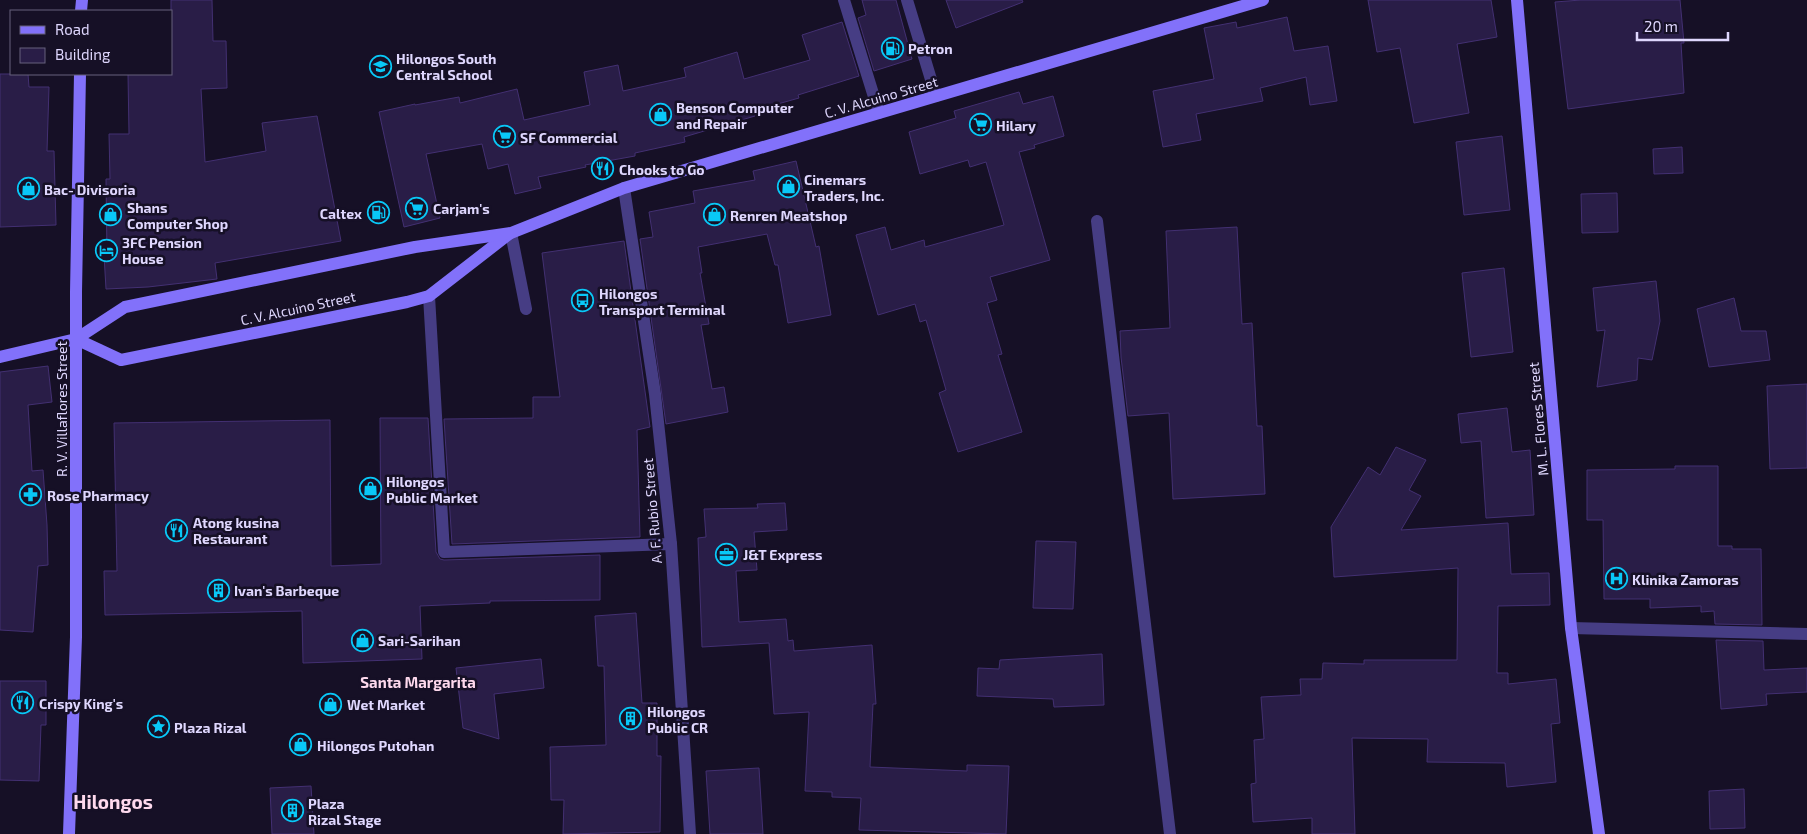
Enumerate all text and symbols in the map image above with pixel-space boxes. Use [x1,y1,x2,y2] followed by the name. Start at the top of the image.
[10,10,172,75] legend
[1637,10,1728,42] scale bar
[1644,17,1678,35] text: 20 m
[55,20,90,38] text: Road
[880,36,904,60] fuel station icon: Petron
[908,40,953,57] place label: Petron
[55,45,111,63] text: Building
[396,50,497,83] place label: Hilongos South Central School
[368,54,392,78] school or university icon: Hilongos South Central School
[822,73,940,121] street label: C. V. Alcuino Street
[676,99,794,132] place label: Benson Computer and Repair
[648,103,672,127] shop icon: Benson Computer and Repair
[968,113,992,137] supermarket icon: Hilary
[996,117,1036,134] place label: Hilary
[492,125,516,149] supermarket icon: SF Commercial
[520,129,618,146] place label: SF Commercial
[591,157,615,181] restaurant icon: Chooks to Go
[619,161,705,178] place label: Chooks to Go
[804,171,884,204] place label: Cinemars Traders, Inc.
[776,175,800,199] shop icon: Cinemars Traders, Inc.
[16,177,40,201] shop icon: Bac- Divisoria
[44,181,135,198] place label: Bac- Divisoria
[405,196,429,220] supermarket icon: Carjam's
[127,199,228,232] place label: Shans Computer Shop
[433,200,490,217] place label: Carjam's
[366,201,390,225] fuel station icon: Caltex
[99,203,123,227] shop icon: Shans Computer Shop
[702,203,726,227] shop icon: Renren Meatshop
[320,205,362,222] place label: Caltex
[730,207,847,224] place label: Renren Meatshop
[122,234,202,267] place label: 3FC Pension House
[94,238,118,262] hotel icon: 3FC Pension House
[599,285,726,318] place label: Hilongos Transport Terminal
[239,288,357,328] street label: C. V. Alcuino Street
[571,289,595,313] bus stop icon: Hilongos Transport Terminal
[53,341,70,477] street label: R. V. Villaflores Street
[1525,362,1551,476] street label: M. L. Flores Street
[639,458,665,564] street label: A. F. Rubio Street
[386,473,478,506] place label: Hilongos Public Market
[358,477,382,501] shop icon: Hilongos Public Market
[19,483,43,507] pharmacy icon: Rose Pharmacy
[47,487,149,504] place label: Rose Pharmacy
[193,514,279,547] place label: Atong kusina Restaurant
[165,518,189,542] restaurant icon: Atong kusina Restaurant
[715,542,739,566] office icon: J&T Express
[743,546,822,563] place label: J&T Express
[1604,567,1628,591] hospital icon: Klinika Zamoras
[1632,571,1739,588] place label: Klinika Zamoras
[206,578,230,602] building icon: Ivan's Barbeque
[234,582,339,599] place label: Ivan's Barbeque
[350,628,374,652] shop icon: Sari-Sarihan
[378,632,461,649] place label: Sari-Sarihan
[360,673,476,691] district label: Santa Margarita
[11,691,35,715] restaurant icon: Crispy King's
[319,692,343,716] shop icon: Wet Market
[39,695,123,712] place label: Crispy King's
[347,696,425,713] place label: Wet Market
[647,703,708,736] place label: Hilongos Public CR
[619,707,643,731] building icon: Hilongos Public CR
[146,715,170,739] place icon: Plaza Rizal
[174,719,247,736] place label: Plaza Rizal
[289,733,313,757] shop icon: Hilongos Putohan
[317,737,434,754] place label: Hilongos Putohan
[73,790,153,813] district label: Hilongos
[308,795,382,828] place label: Plaza Rizal Stage
[280,799,304,823] building icon: Plaza Rizal Stage

